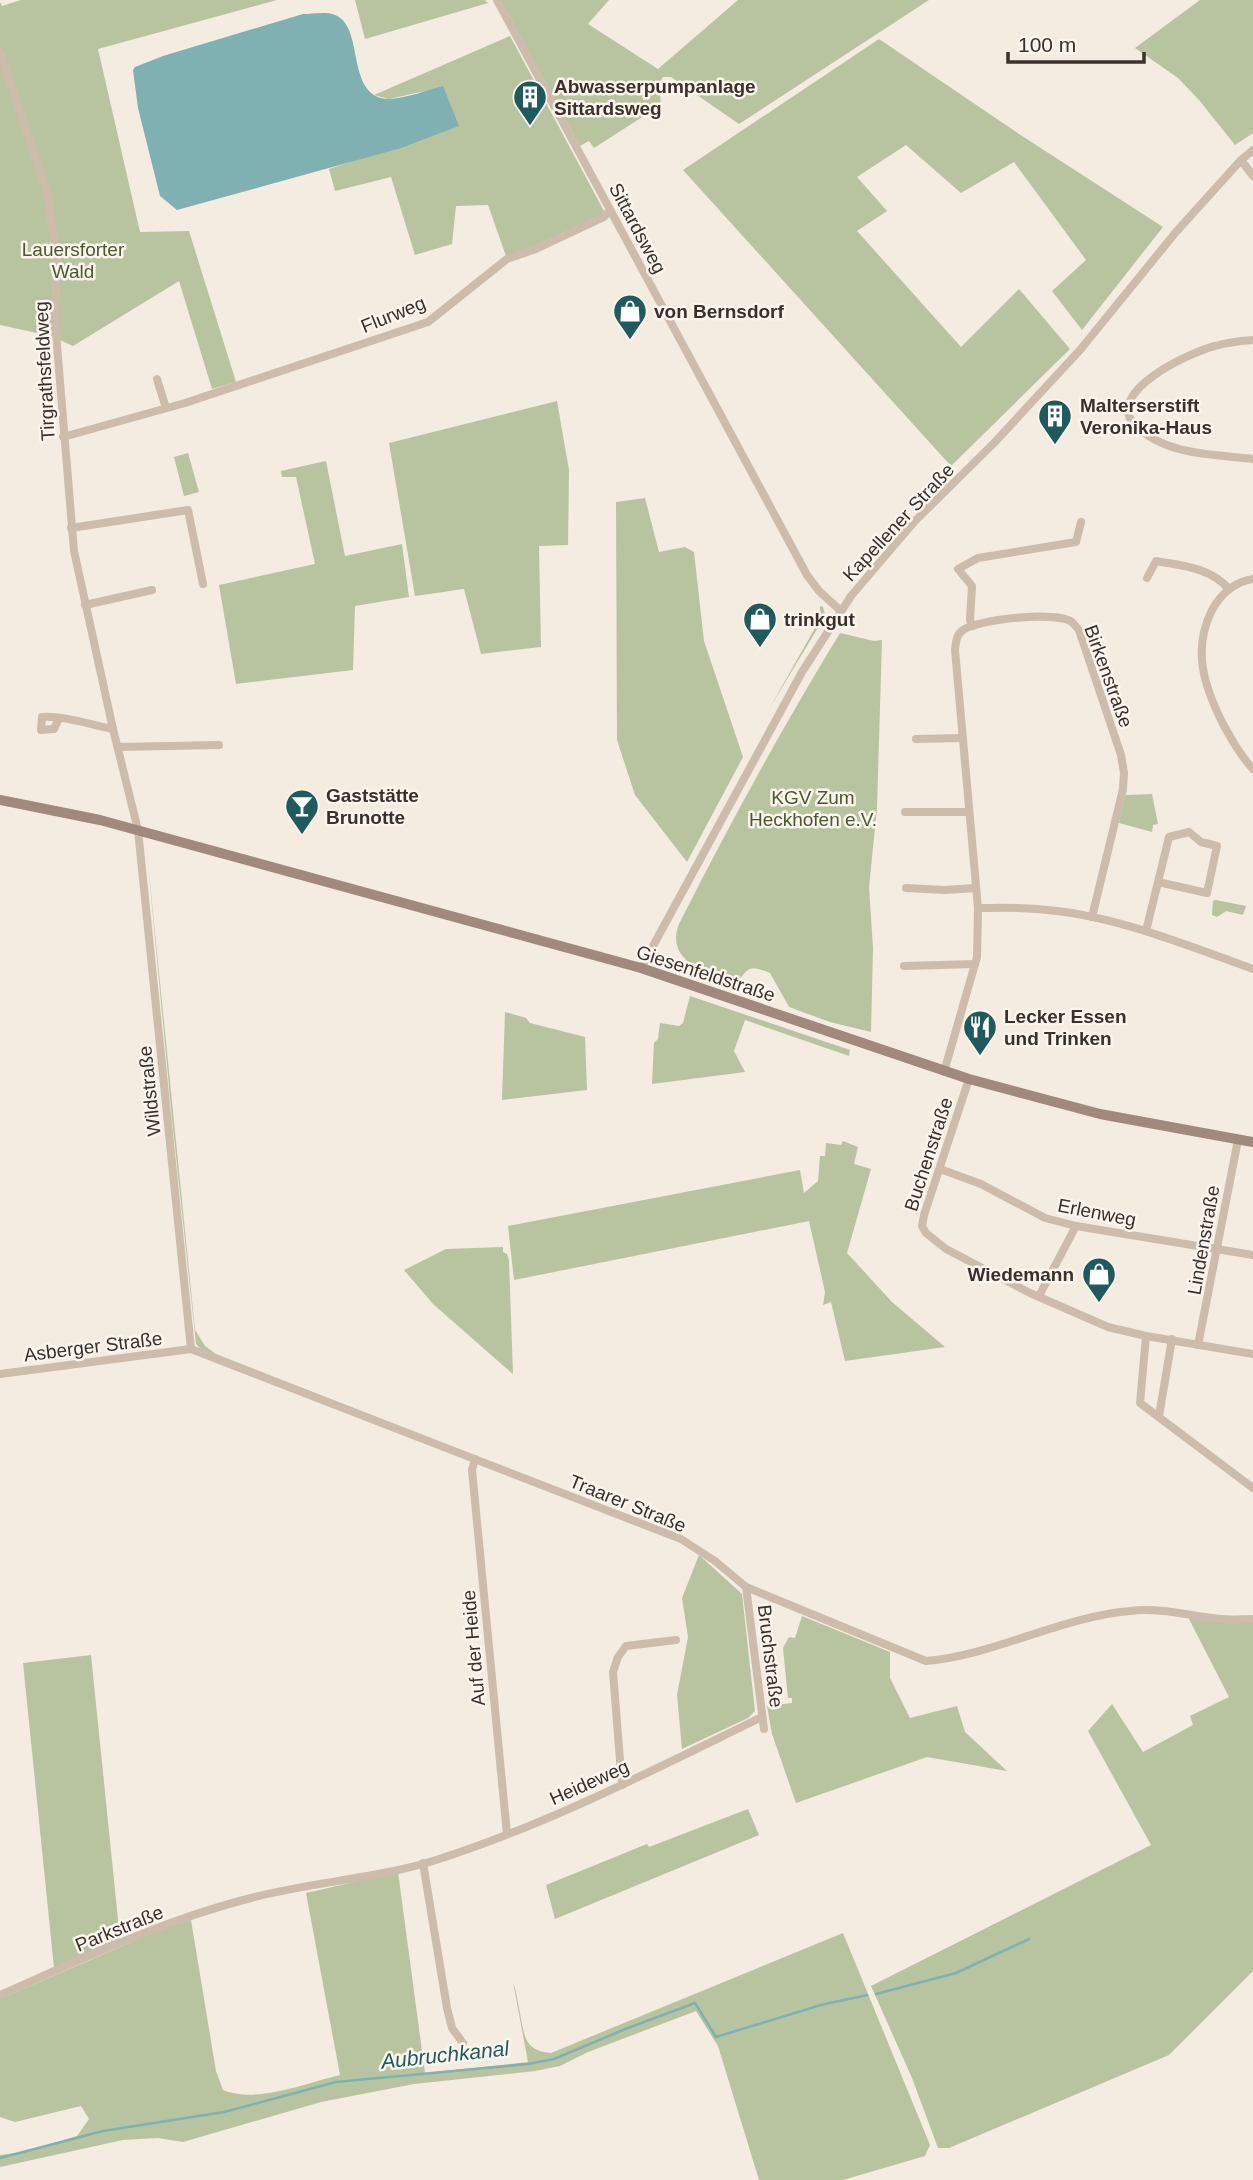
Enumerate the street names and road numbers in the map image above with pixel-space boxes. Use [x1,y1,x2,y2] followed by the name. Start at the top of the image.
[605,179,670,277] street label: Sittardsweg
[358,292,428,337] street label: Flurweg
[30,301,59,441] street label: Tirgrathsfeldweg
[838,459,958,586] street label: Kapellener Straße
[1080,622,1137,730] street label: Birkenstraße
[634,941,778,1006] street label: Giesenfeldstraße
[134,1045,165,1137] street label: Wildstraße
[900,1095,957,1214] street label: Buchenstraße
[1184,1184,1223,1297] street label: Lindenstraße
[1056,1195,1138,1230] street label: Erlenweg
[23,1328,164,1365] street label: Asberger Straße
[566,1471,689,1536] street label: Traarer Straße
[458,1589,489,1707] street label: Auf der Heide
[754,1603,787,1709] street label: Bruchstraße
[546,1756,632,1809] street label: Heideweg
[72,1901,166,1956] street label: Parkstraße

